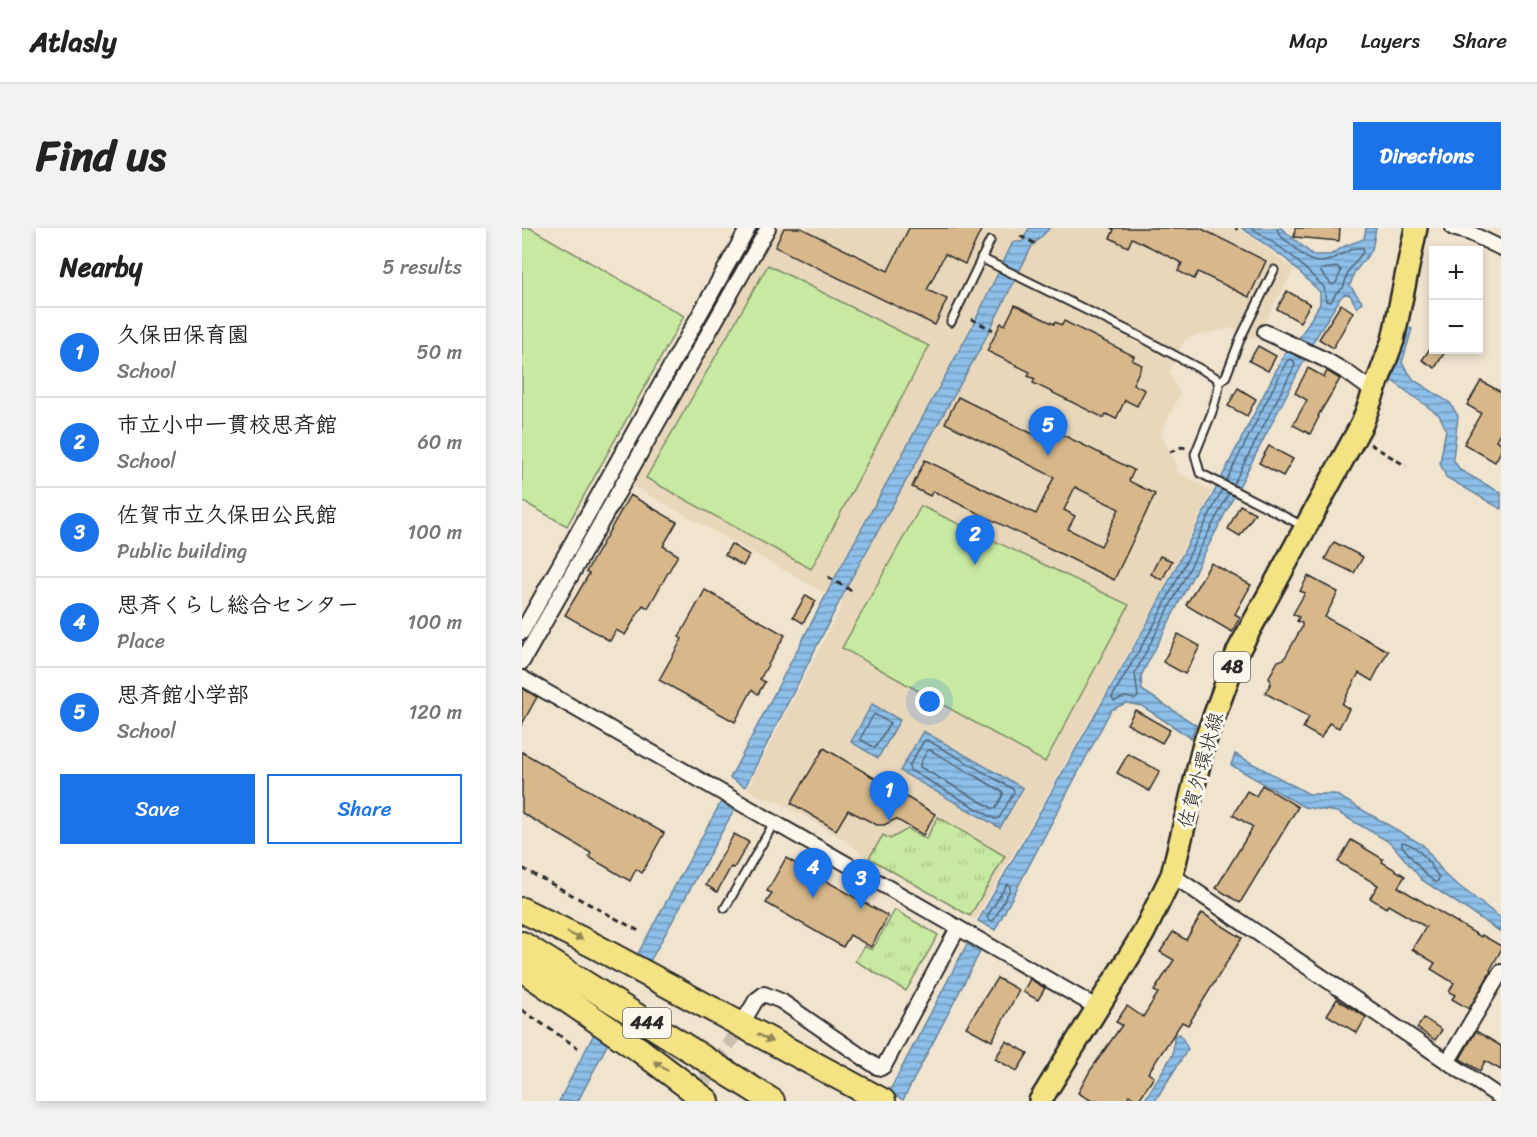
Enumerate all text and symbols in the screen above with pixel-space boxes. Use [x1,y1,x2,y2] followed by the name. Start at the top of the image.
[30,17,117,66] text: Atlasly
[1289,22,1328,60] text: Map
[1361,22,1420,60] text: Layers
[1453,22,1507,60] text: Share
[36,119,166,193] text: Find us
[1353,122,1501,190] button: Directions
[60,244,142,290] text: Nearby
[1429,246,1483,354] map controls
[1429,246,1483,300] button: +
[383,250,462,285] text: 5 results
[1429,300,1483,354] button: −
[117,315,249,354] text: 久保田保育園
[75,335,84,370] text: 1
[417,335,462,370] text: 50 m
[117,354,176,389] text: School
[117,405,337,444] text: 市立小中一貫校思斉館
[1028,406,1068,456] pin: 5
[74,425,85,460] text: 2
[417,425,462,460] text: 60 m
[117,444,176,479] text: School
[117,495,337,534] text: 佐賀市立久保田公民館
[74,515,85,550] text: 3
[408,515,462,550] text: 100 m
[956,516,994,565] pin: 2
[117,534,247,569] text: Public building
[117,585,359,624] text: 思斉くらし総合センター
[73,605,86,640] text: 4
[408,605,462,640] text: 100 m
[117,624,165,659] text: Place
[1214,652,1250,682] road number: 48
[117,675,249,714] text: 思斉館小学部
[915,687,944,716] your location
[73,695,86,730] text: 5
[409,695,462,730] text: 120 m
[1167,708,1234,833] street label: 佐賀外環状線
[117,714,176,749] text: School
[870,772,908,821] pin: 1
[60,774,255,844] button: Save
[267,774,462,844] button: Share
[794,848,832,898] pin: 4
[842,860,880,909] pin: 3
[566,932,583,941] one-way arrow
[623,1008,671,1038] road number: 444
[757,1033,774,1043] one-way arrow
[653,1060,668,1072] one-way arrow

